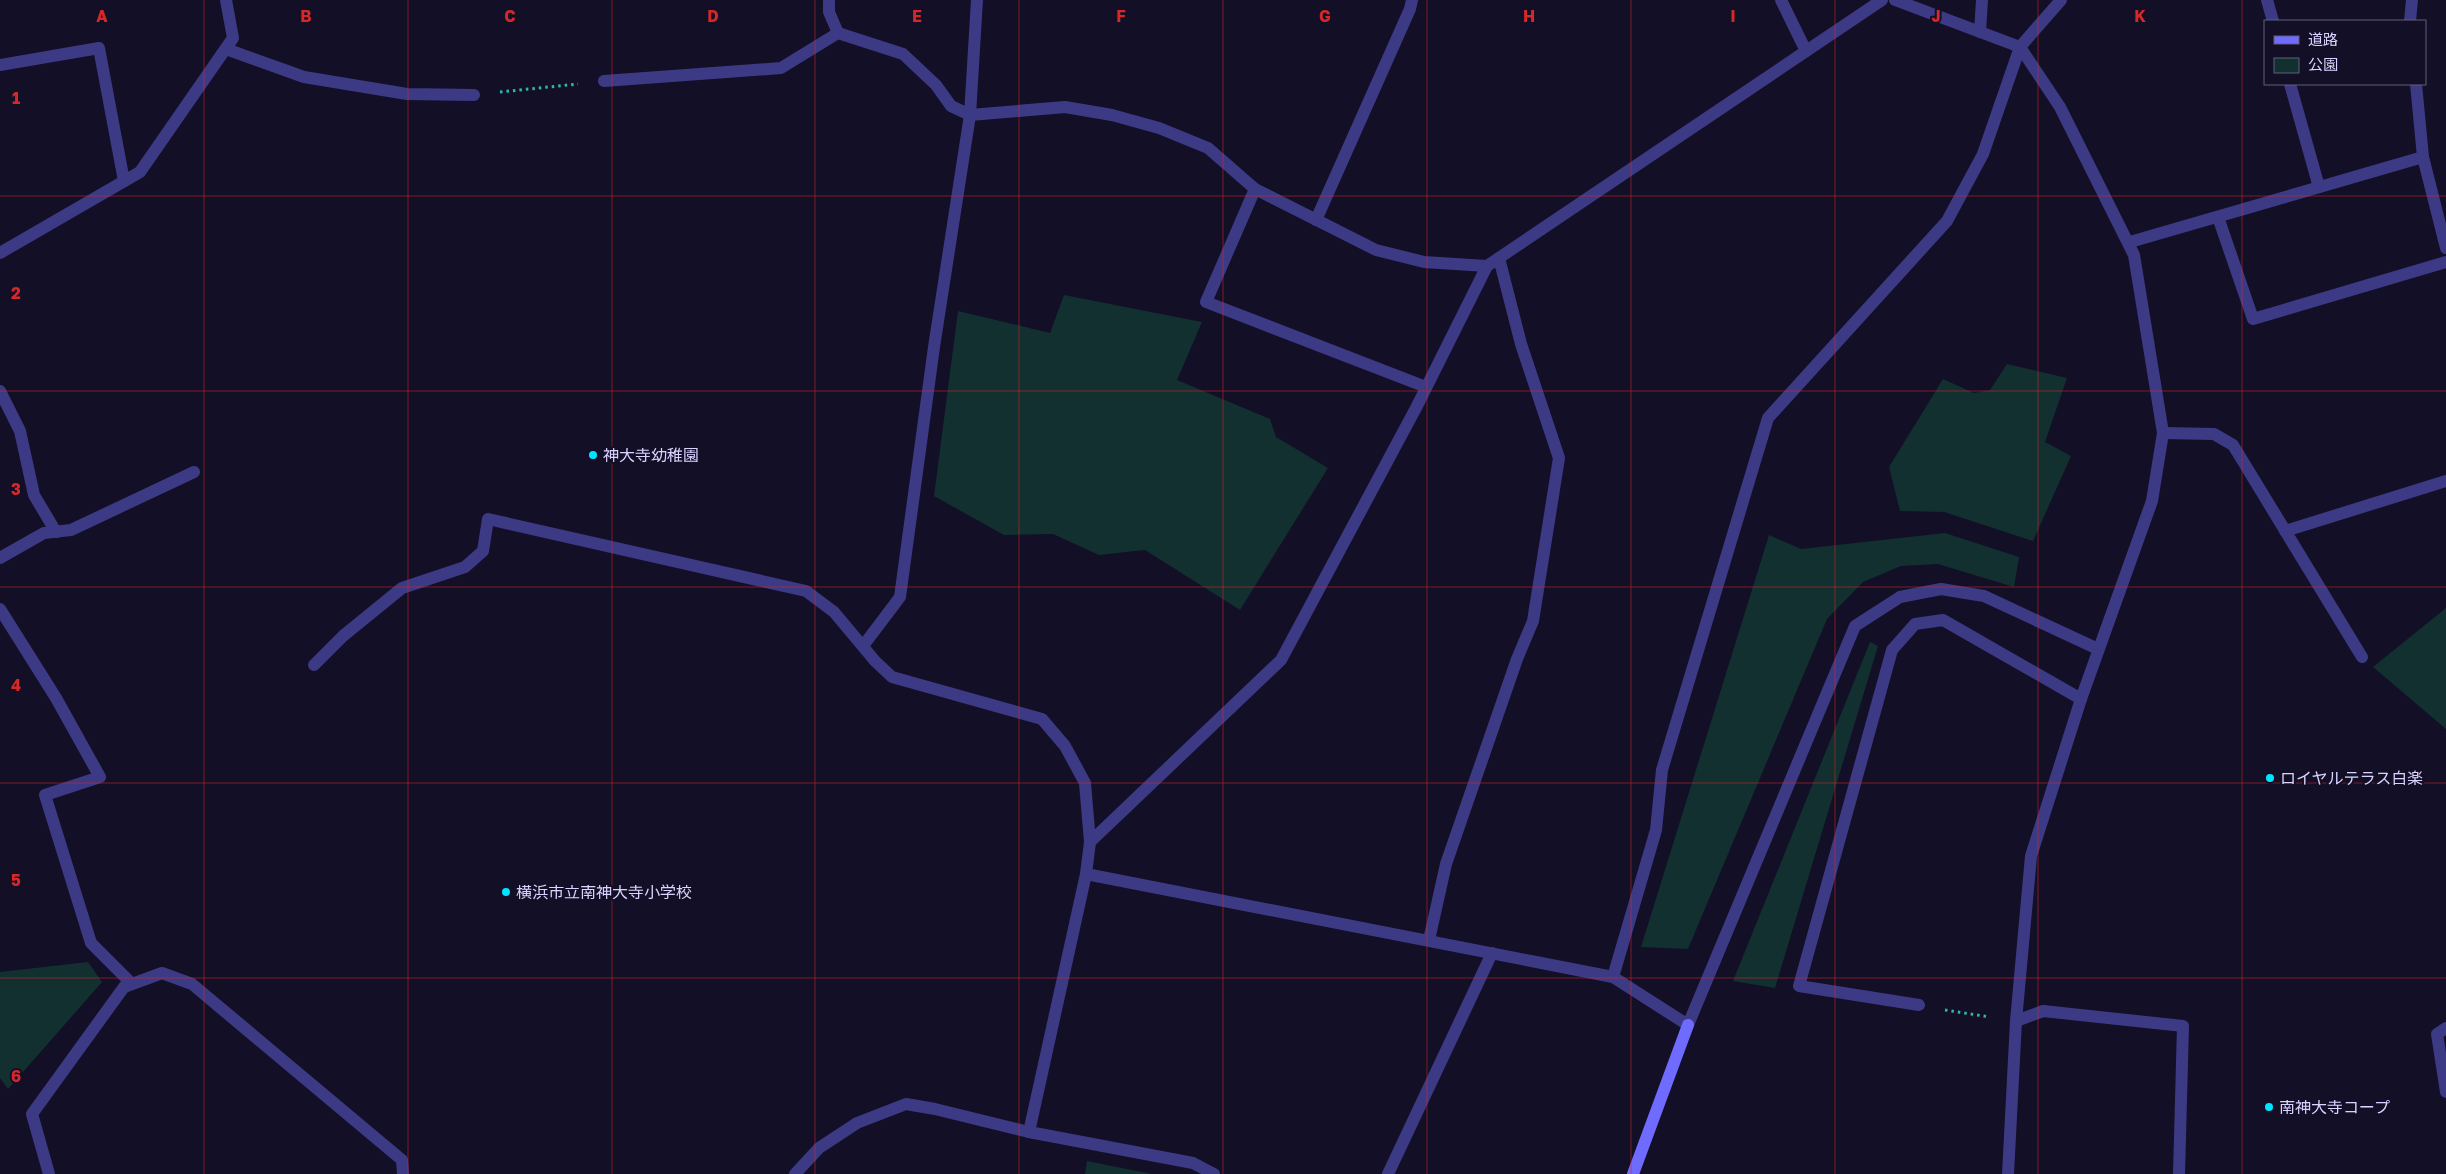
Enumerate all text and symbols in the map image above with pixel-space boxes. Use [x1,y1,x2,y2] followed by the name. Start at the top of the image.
[96,6,108,26] text: A
[300,6,312,26] text: B
[504,6,516,26] text: C
[707,6,719,26] text: D
[912,6,922,26] text: E
[1116,6,1126,26] text: F
[1319,6,1331,26] text: G
[1523,6,1535,26] text: H
[1730,6,1736,26] text: I
[1931,6,1941,26] text: J
[2134,6,2146,26] text: K
[2264,20,2426,85] legend
[2308,30,2338,48] text: 道路
[2308,55,2338,73] text: 公園
[12,88,20,108] text: 1
[11,283,21,303] text: 2
[603,445,699,465] place label: 神大寺幼稚園
[587,449,599,461] marker: 神大寺幼稚園
[11,479,21,499] text: 3
[11,675,21,695] text: 4
[2280,768,2423,788] place label: ロイヤルテラス白楽
[2264,772,2276,784] marker: ロイヤルテラス白楽
[11,870,21,890] text: 5
[516,882,692,902] place label: 横浜市立南神大寺小学校
[500,886,512,898] marker: 横浜市立南神大寺小学校
[11,1066,21,1086] text: 6
[2279,1097,2390,1117] place label: 南神大寺コープ
[2263,1101,2275,1113] marker: 南神大寺コープ

